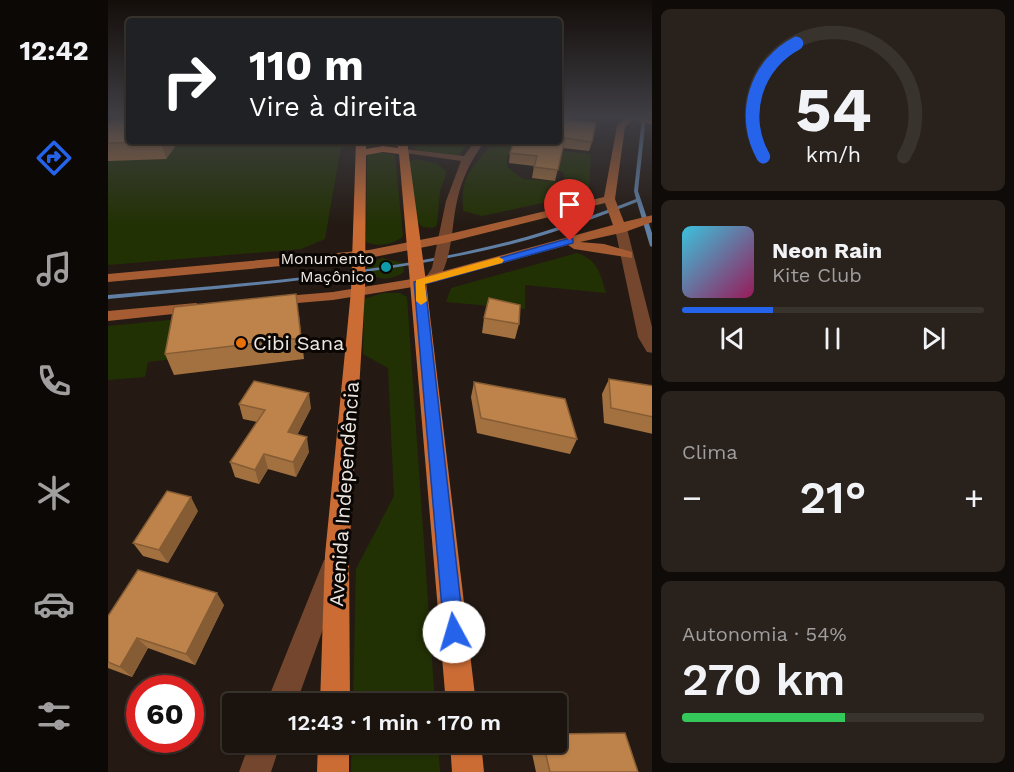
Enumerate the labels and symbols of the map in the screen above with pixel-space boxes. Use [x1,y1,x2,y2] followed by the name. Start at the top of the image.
[544,179,595,241] pin
[281,249,374,286] place label: Monumento Maçônico
[379,260,393,274] marker: Monumento Maçônico
[253,331,344,355] place label: Cibi Sana
[234,336,248,350] marker: Cibi Sana
[324,381,364,607] street label: Avenida Independência
[422,600,486,664] position arrow
[126,675,204,753] speed limit sign: 60

